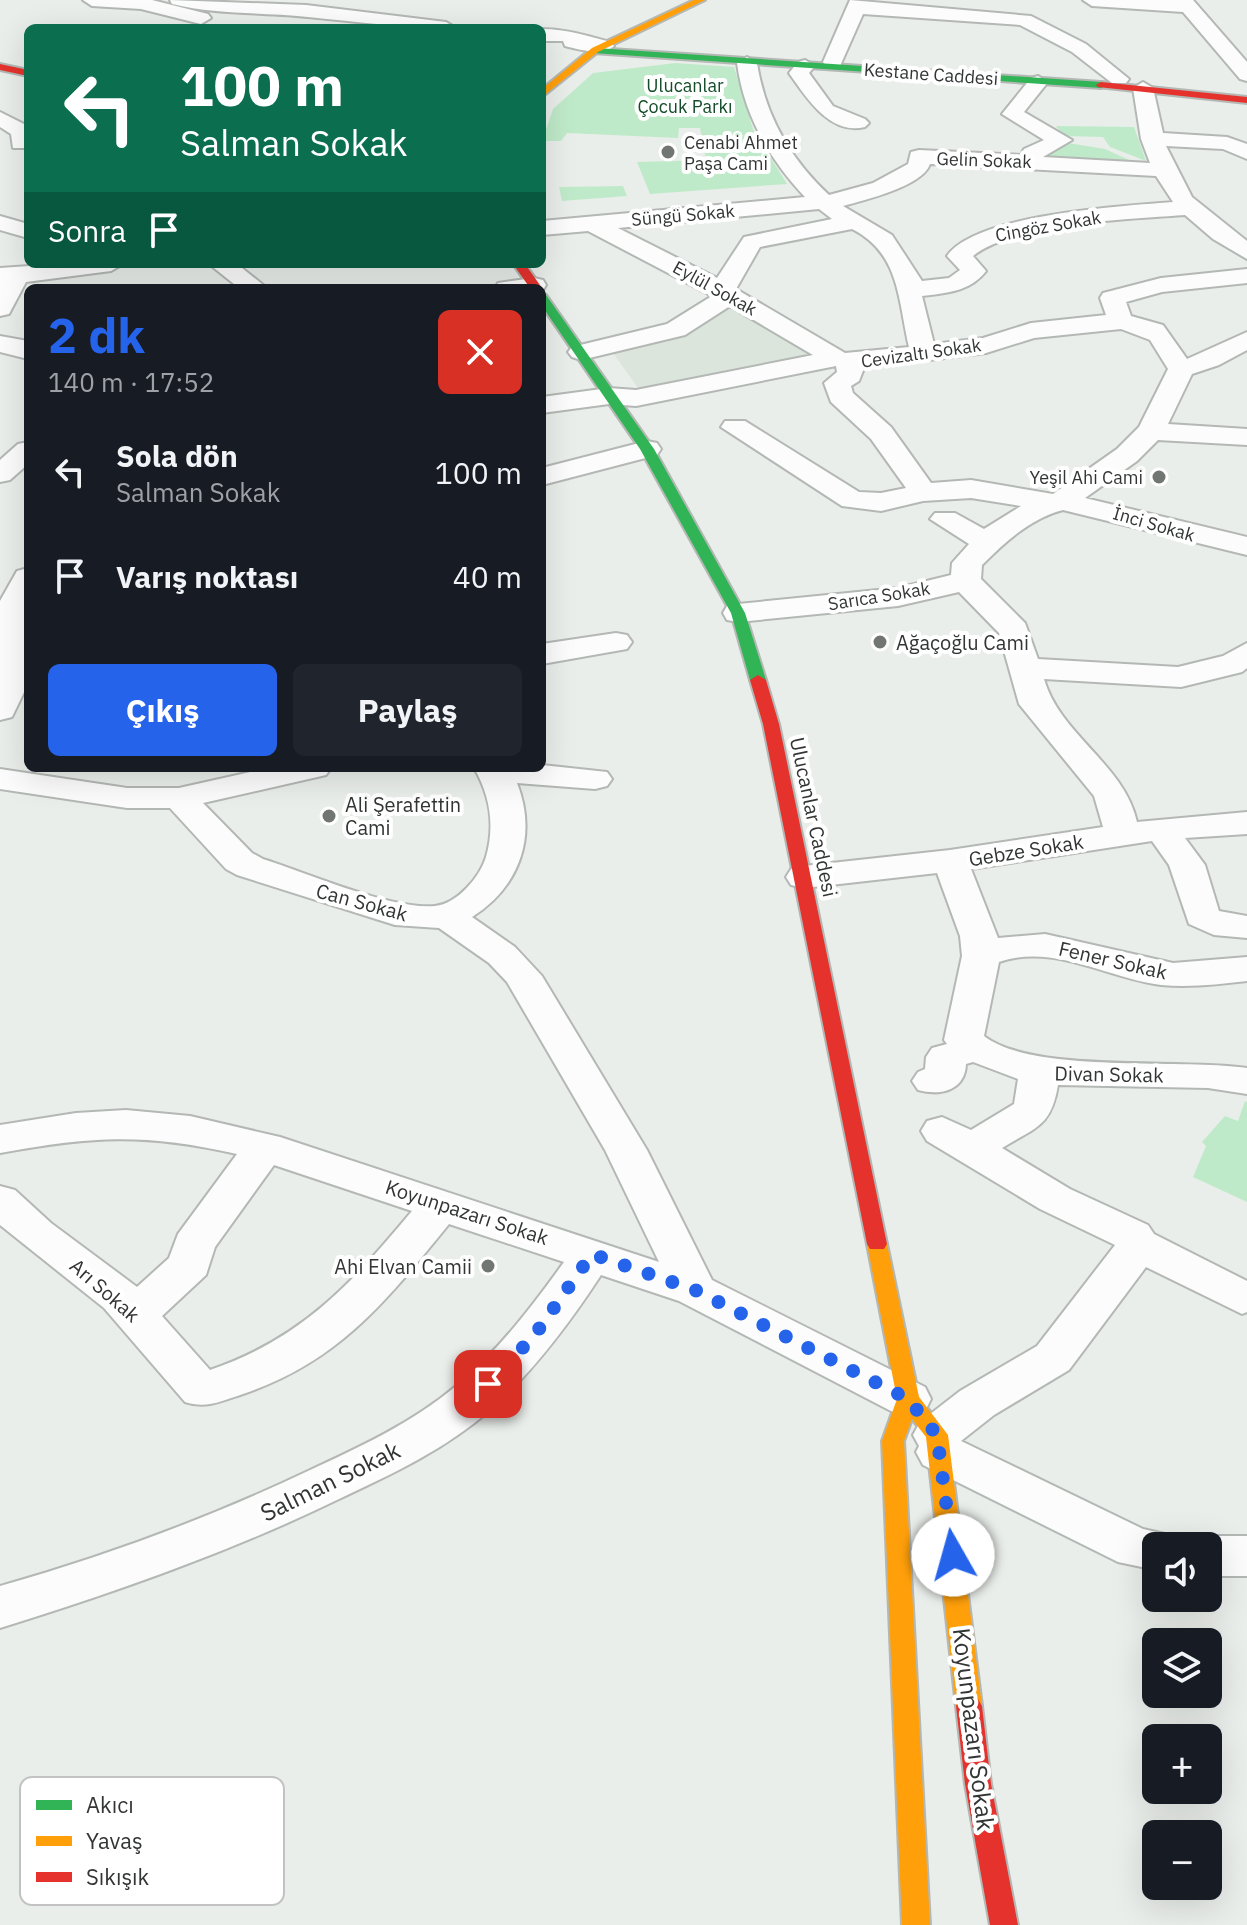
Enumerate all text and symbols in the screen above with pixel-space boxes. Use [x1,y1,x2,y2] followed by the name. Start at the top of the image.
[180,49,344,121] text: 100 m
[48,56,152,160] icon: left
[863,58,999,90] street label: Kestane Caddesi
[637,74,733,118] park label: Ulucanlar Çocuk Parkı
[180,119,408,166] text: Salman Sokak
[684,131,798,175] place label: Cenabi Ahmet Paşa Cami
[659,143,677,161] marker: Cenabi Ahmet Paşa Cami
[936,147,1033,173] street label: Gelin Sokak
[630,199,736,231] street label: Süngü Sokak
[993,205,1103,247] street label: Cingöz Sokak
[142,208,186,252] icon: arrive
[48,211,126,250] text: Sonra
[669,255,762,321] street label: Eylül Sokak
[48,304,145,366] text: 2 dk
[438,310,522,394] button: close
[859,333,983,373] street label: Cevizaltı Sokak
[48,365,214,399] text: 140 m · 17:52
[116,436,238,475] text: Sola dön
[48,450,92,494] icon: left
[435,453,522,492] text: 100 m
[1029,466,1143,489] place label: Yeşil Ahi Cami
[1150,468,1168,486] marker: Yeşil Ahi Cami
[116,475,280,509] text: Salman Sokak
[1110,501,1198,547] street label: İnci Sokak
[48,554,92,598] icon: arrive
[116,557,298,596] text: Varış noktası
[453,557,522,596] text: 40 m
[826,576,932,615] street label: Sarıca Sokak
[896,629,1029,656] place label: Ağaçoğlu Cami
[871,633,889,651] marker: Ağaçoğlu Cami
[48,664,277,756] button: Çıkış
[293,664,522,756] button: Paylaş
[784,735,844,899] street label: Ulucanlar Caddesi
[345,791,461,841] place label: Ali Şerafettin Cami
[320,807,338,825] marker: Ali Şerafettin Cami
[967,828,1086,872] street label: Gebze Sokak
[313,877,411,927] street label: Can Sokak
[1056,934,1170,986] street label: Fener Sokak
[1054,1060,1164,1088] street label: Divan Sokak
[382,1173,552,1251] street label: Koyunpazarı Sokak
[64,1252,146,1328] street label: Arı Sokak
[334,1253,472,1280] place label: Ahi Elvan Camii
[479,1257,497,1275] marker: Ahi Elvan Camii
[454,1350,522,1418] pin
[466,1362,510,1406] icon: arrive
[255,1433,406,1529] street label: Salman Sokak
[911,1513,995,1597] position arrow
[1142,1532,1222,1900] map controls
[1142,1532,1222,1612] button: sound
[946,1626,1002,1832] street label: Koyunpazarı Sokak
[1142,1628,1222,1708] button: layers
[1142,1724,1222,1804] button: +
[20,1777,284,1905] legend
[86,1790,134,1819] text: Akıcı
[1142,1820,1222,1900] button: −
[86,1826,143,1855] text: Yavaş
[86,1862,150,1891] text: Sıkışık

